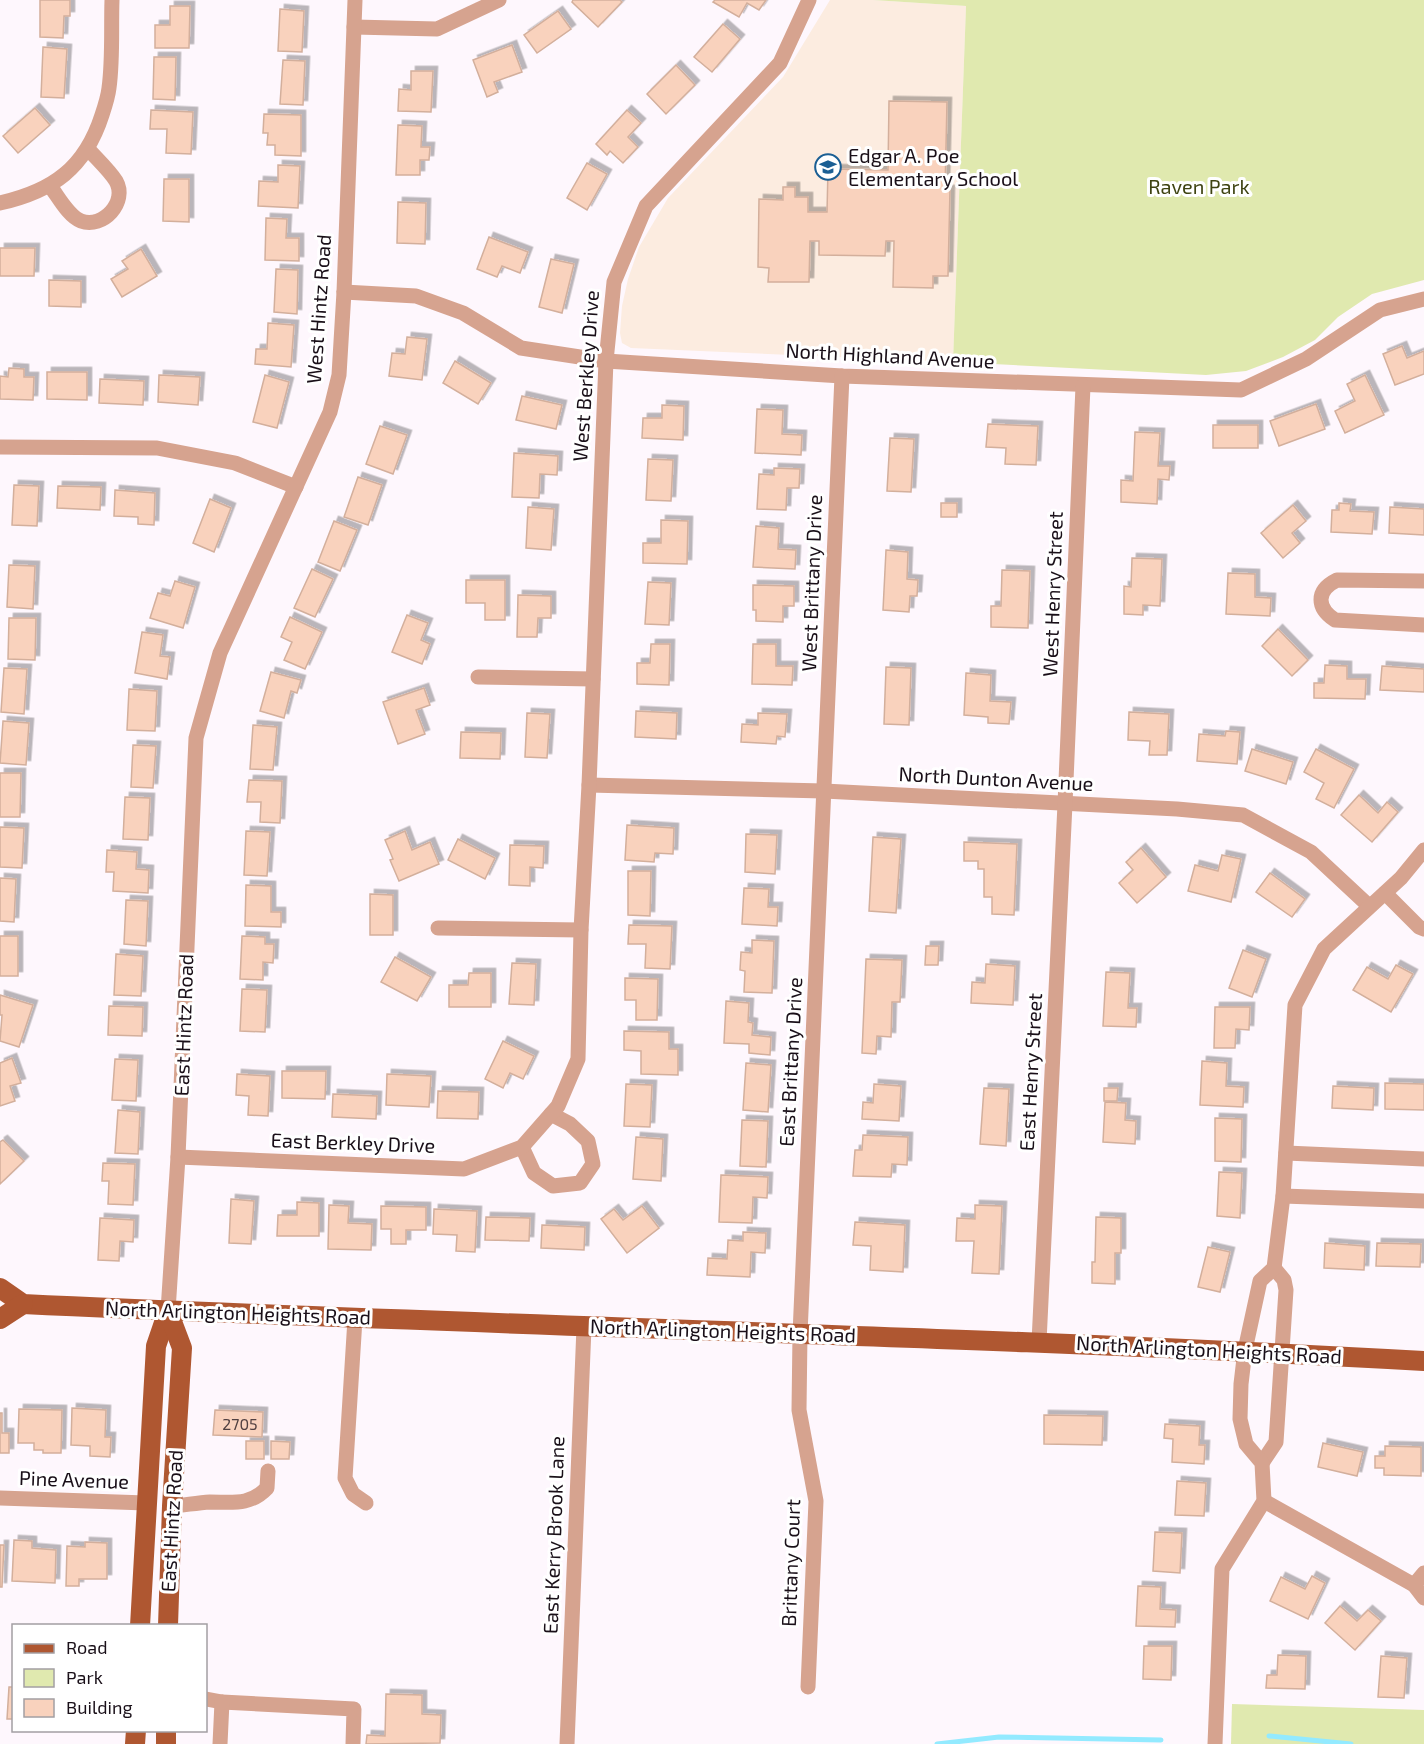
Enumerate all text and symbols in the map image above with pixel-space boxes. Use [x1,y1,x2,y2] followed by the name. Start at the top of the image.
[848,143,1018,190] place label: Edgar A. Poe Elementary School
[813,152,843,182] school or university icon: Edgar A. Poe Elementary School
[1148,174,1250,198] park label: Raven Park
[301,233,335,385] street label: West Hintz Road
[567,289,603,462] street label: West Berkley Drive
[785,338,995,372] street label: North Highland Avenue
[796,494,826,672] street label: West Brittany Drive
[1037,510,1067,677] street label: West Henry Street
[898,761,1094,795] street label: North Dunton Avenue
[169,953,197,1097] street label: East Hintz Road
[774,977,806,1147] street label: East Brittany Drive
[1014,992,1046,1152] street label: East Henry Street
[270,1127,436,1157] street label: East Berkley Drive
[105,1295,371,1329] street label: North Arlington Heights Road
[590,1313,856,1347] street label: North Arlington Heights Road
[1076,1330,1343,1368] street label: North Arlington Heights Road
[222,1414,258,1433] house number: 2705
[538,1435,568,1634] street label: East Kerry Brook Lane
[155,1449,187,1593] street label: East Hintz Road
[19,1465,129,1493] street label: Pine Avenue
[776,1498,804,1627] street label: Brittany Court
[12,1624,207,1732] legend
[66,1636,107,1658] text: Road
[66,1666,103,1688] text: Park
[66,1696,133,1718] text: Building

